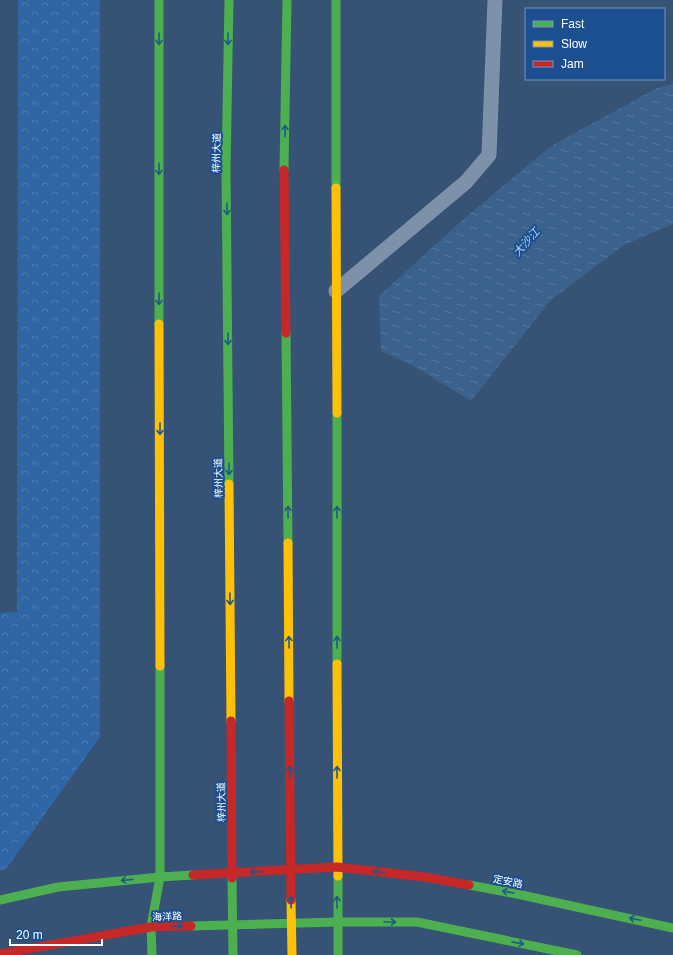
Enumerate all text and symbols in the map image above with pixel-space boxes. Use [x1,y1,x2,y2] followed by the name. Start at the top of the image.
[525,8,665,80] legend
[561,17,585,31] text: Fast
[155,32,163,45] one-way arrow
[224,32,232,45] one-way arrow
[561,37,587,51] text: Slow
[561,57,584,71] text: Jam
[281,125,289,138] one-way arrow
[211,133,222,173] street label: 梓州大道
[155,162,163,175] one-way arrow
[223,202,230,215] one-way arrow
[511,225,542,258] water label: 大沙江
[155,292,163,305] one-way arrow
[224,332,232,345] one-way arrow
[156,422,164,435] one-way arrow
[213,458,224,498] street label: 梓州大道
[225,462,233,475] one-way arrow
[284,506,292,519] one-way arrow
[333,506,341,519] one-way arrow
[226,592,234,605] one-way arrow
[285,636,293,649] one-way arrow
[333,636,341,649] one-way arrow
[286,766,294,779] one-way arrow
[333,766,341,779] one-way arrow
[216,782,227,822] street label: 梓州大道
[250,868,263,875] one-way arrow
[373,868,386,876] one-way arrow
[492,873,524,890] street label: 定安路
[121,877,134,884] one-way arrow
[502,888,515,896] one-way arrow
[287,896,295,909] one-way arrow
[333,896,341,909] one-way arrow
[152,910,182,923] street label: 海洋路
[629,915,642,923] one-way arrow
[383,918,396,926] one-way arrow
[10,921,102,947] scale bar
[170,922,183,930] one-way arrow
[16,928,43,942] text: 20 m
[511,939,524,947] one-way arrow

